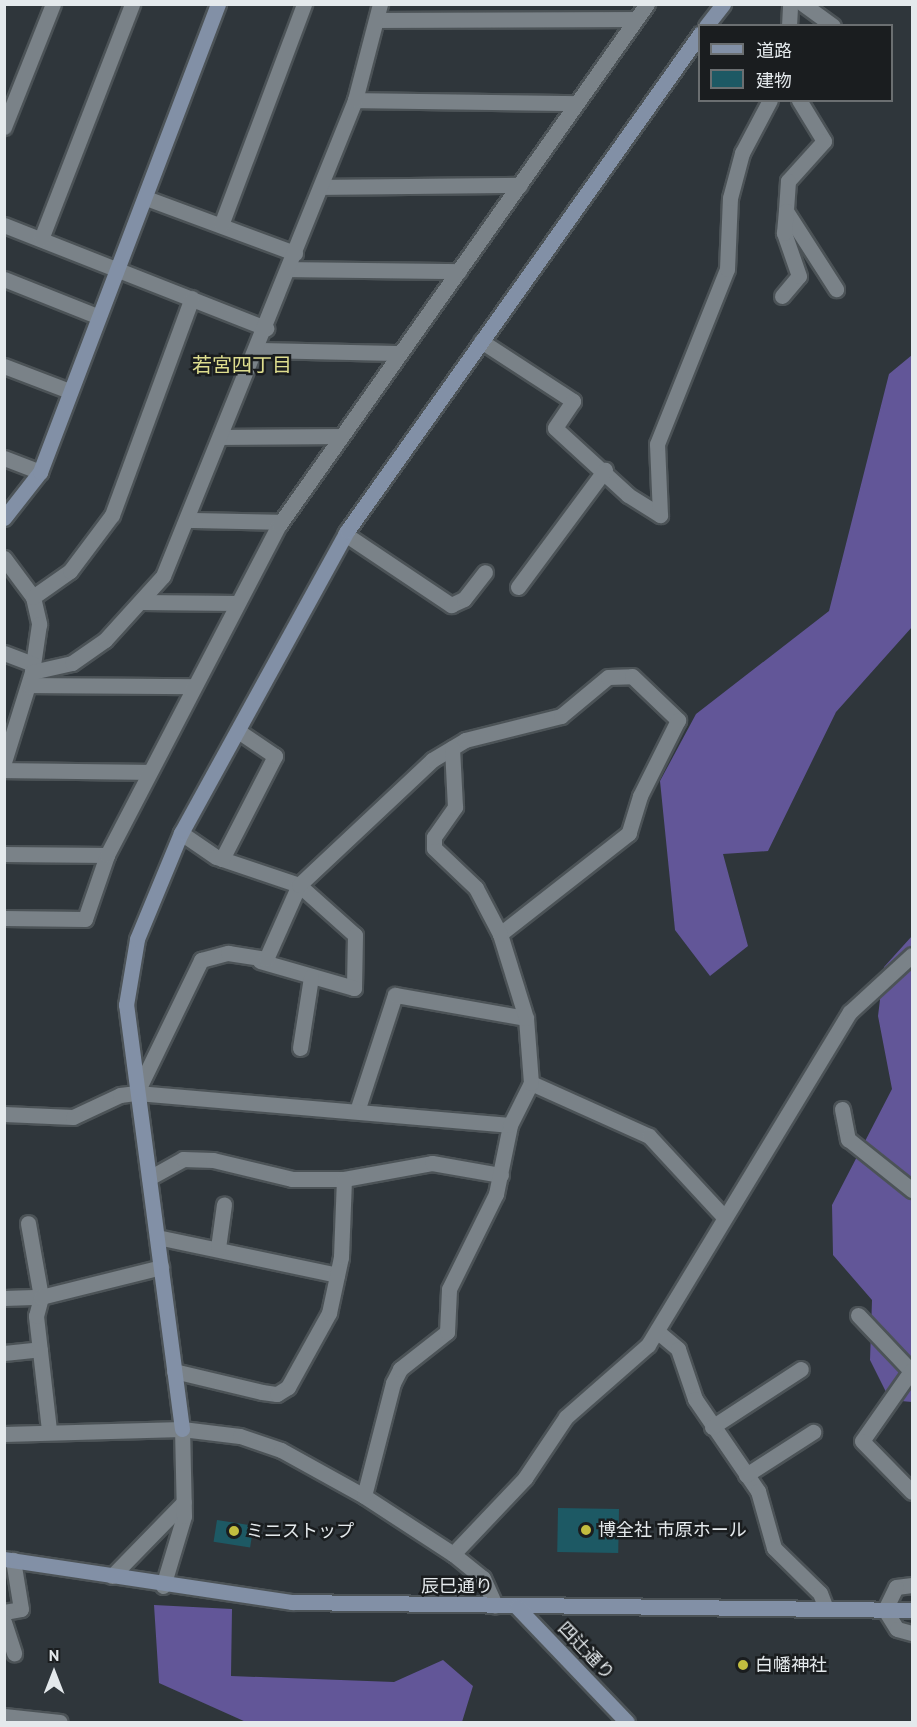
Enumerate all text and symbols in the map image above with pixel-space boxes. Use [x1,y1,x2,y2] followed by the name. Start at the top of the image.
[698,24,893,102] legend
[756,39,792,62] text: 道路
[756,69,792,92] text: 建物
[192,353,292,377] district label: 若宮四丁目
[598,1519,747,1541] place label: 博全社 市原ホール
[246,1520,354,1542] place label: ミニストップ
[579,1523,593,1537] marker: 博全社 市原ホール
[227,1524,241,1538] marker: ミニストップ
[421,1575,493,1597] street label: 辰巳通り
[553,1618,619,1684] street label: 四辻通り
[24,1643,84,1703] north arrow
[49,1645,59,1665] text: N
[755,1654,827,1676] place label: 白幡神社
[736,1658,750,1672] marker: 白幡神社

